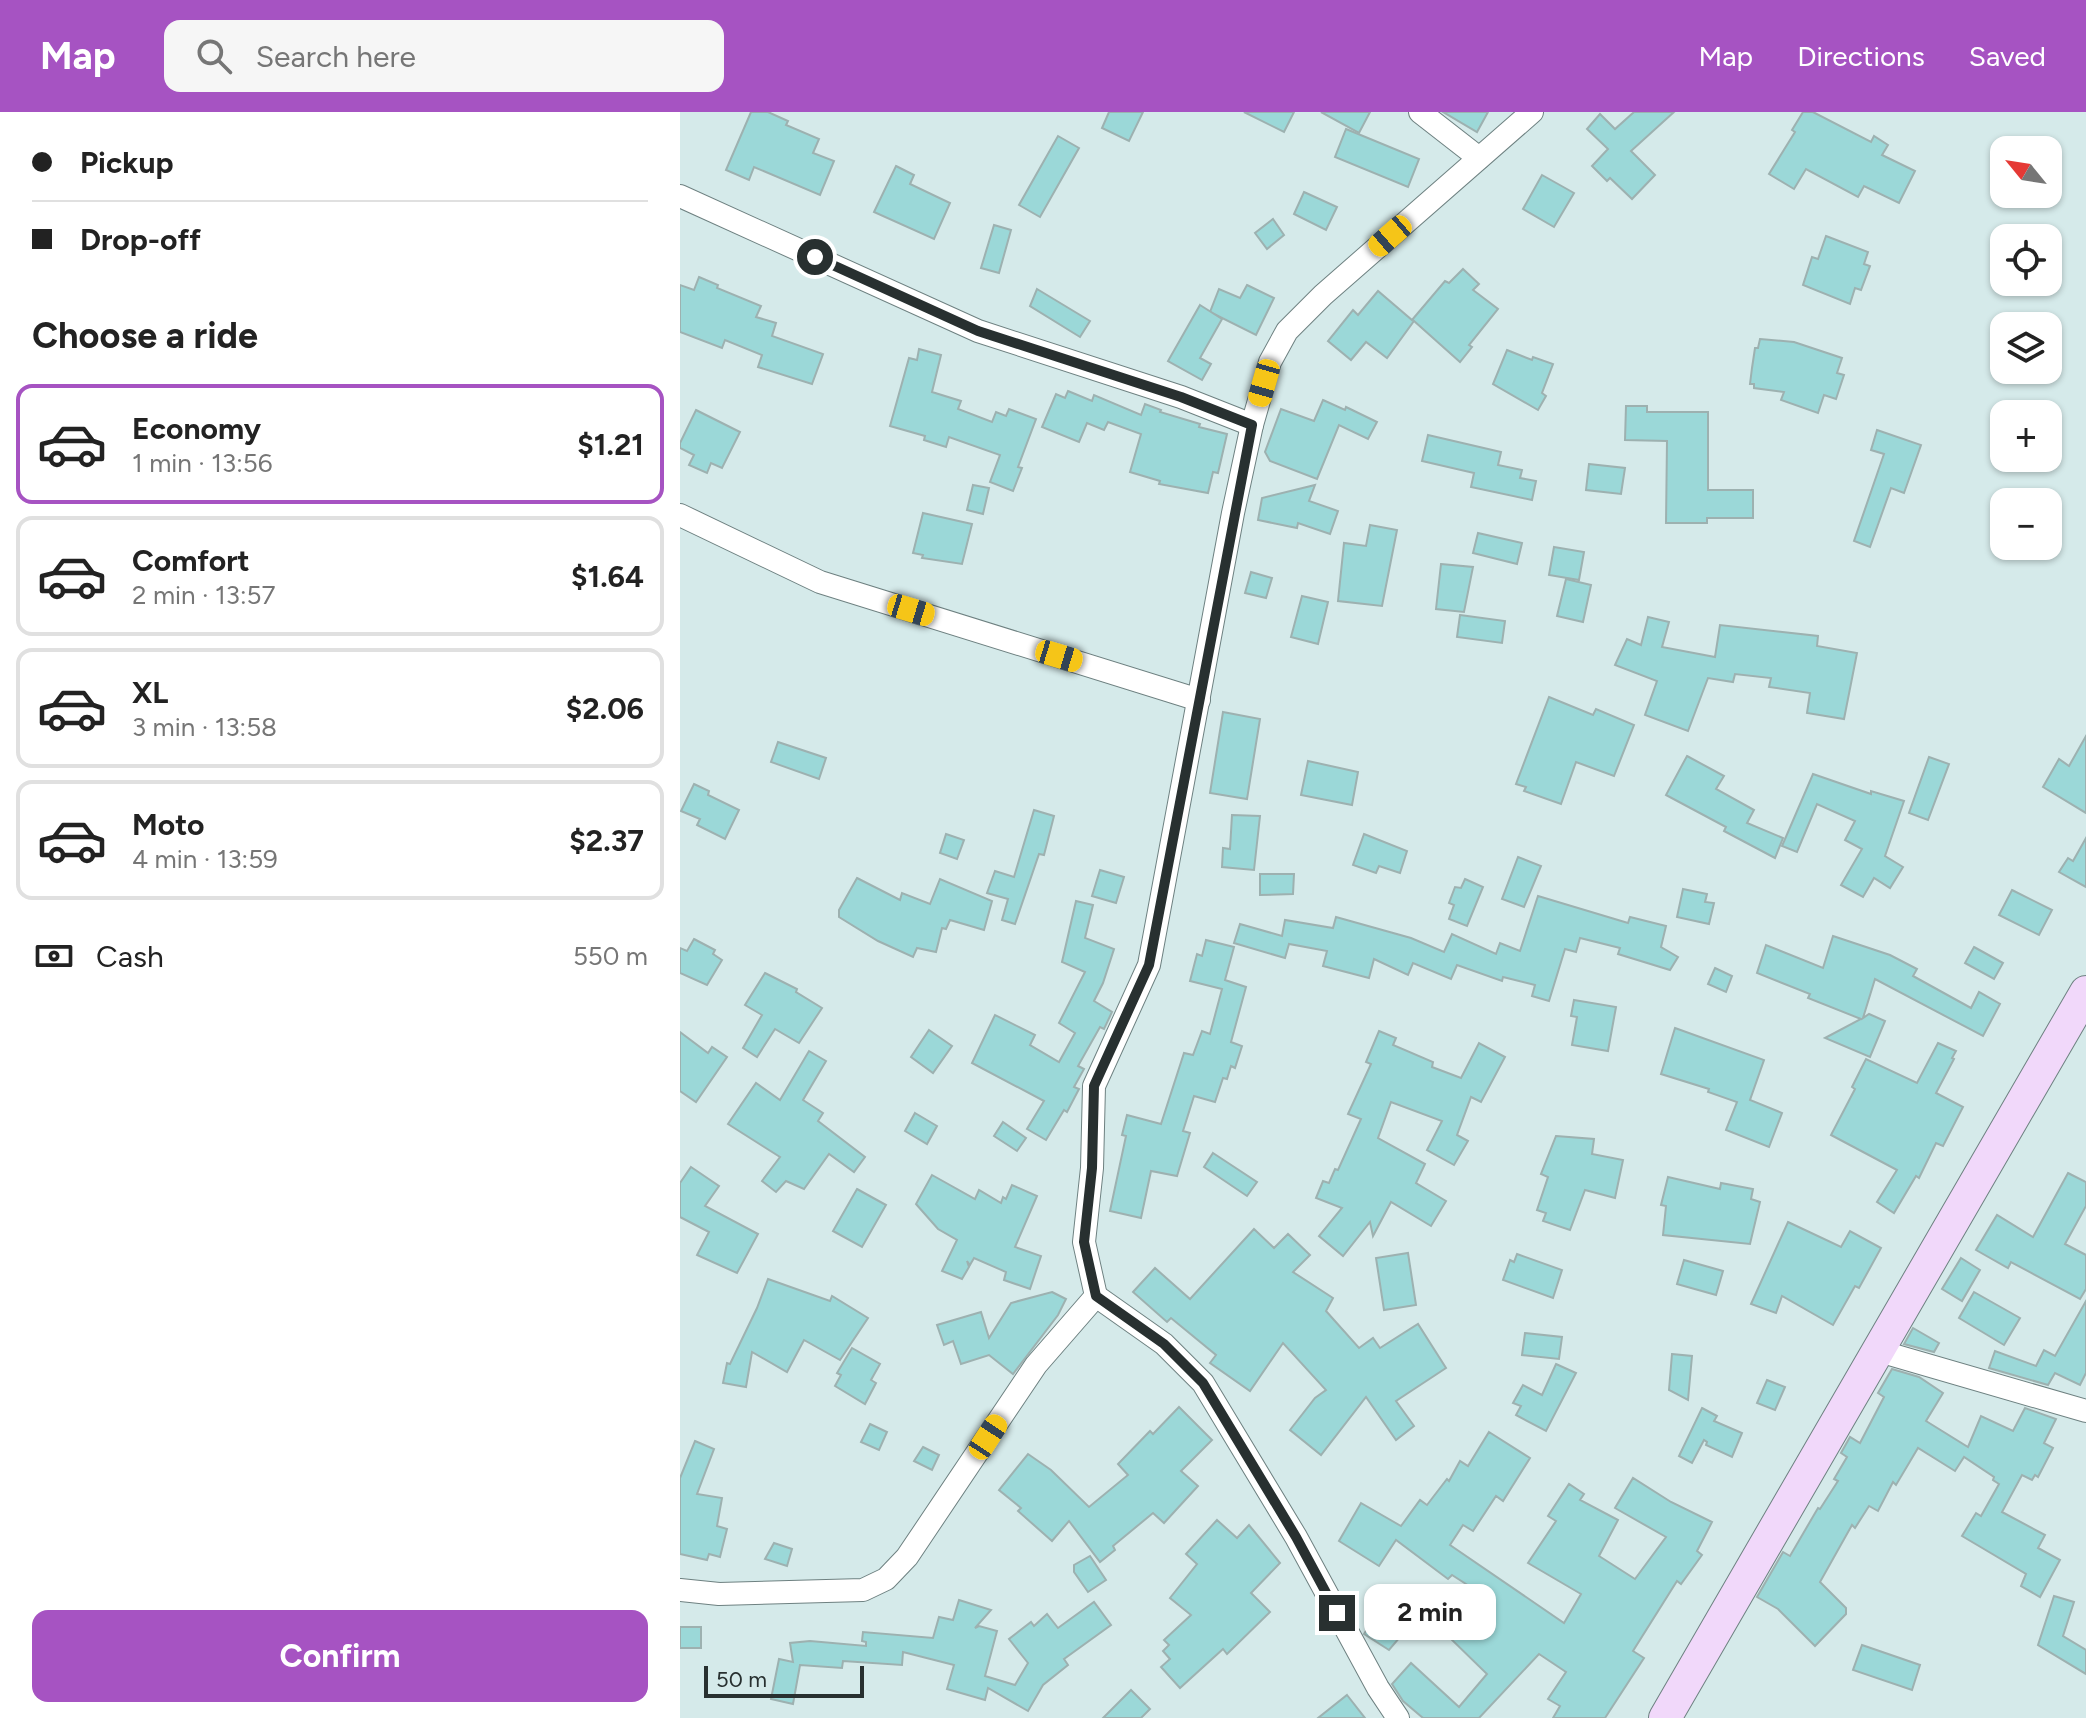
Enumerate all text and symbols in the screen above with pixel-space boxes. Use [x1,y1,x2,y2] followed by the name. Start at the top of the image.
[164,20,724,92] search box
[40,33,116,79] text: Map
[192,34,236,78] icon: search
[256,38,416,75] text: Search here
[1699,39,1753,73] text: Map
[1797,39,1925,73] text: Directions
[1969,39,2046,73] text: Saved
[1990,136,2062,208] north arrow
[1990,136,2062,560] map controls
[80,144,174,181] text: Pickup
[1364,211,1416,261] car
[80,221,201,258] text: Drop-off
[1990,224,2062,296] button: locate
[797,239,833,275] route start
[1990,312,2062,384] button: layers
[32,314,258,357] text: Choose a ride
[1246,357,1282,409] car
[1990,400,2062,472] button: +
[36,408,108,480] icon: car
[132,410,261,447] text: Economy
[577,426,644,463] text: $1.21
[132,447,272,479] text: 1 min · 13:56
[1990,488,2062,560] button: −
[36,540,108,612] icon: car
[132,542,250,579] text: Comfort
[571,558,644,595] text: $1.64
[132,579,275,611] text: 2 min · 13:57
[885,592,937,628] car
[1033,638,1085,674] car
[36,672,108,744] icon: car
[132,674,168,711] text: XL
[566,690,644,727] text: $2.06
[132,711,277,743] text: 3 min · 13:58
[36,804,108,876] icon: car
[132,806,204,843] text: Moto
[569,822,644,859] text: $2.37
[132,843,278,875] text: 4 min · 13:59
[32,934,76,978] icon: cash
[96,938,164,975] text: Cash
[573,940,648,972] text: 550 m
[965,1410,1011,1464] car
[1365,1585,1497,1641] callout: 2 min
[1319,1595,1355,1631] route end
[1397,1596,1463,1628] text: 2 min
[32,1610,648,1702] button: Confirm
[704,1662,864,1698] scale bar
[716,1666,767,1693] text: 50 m

